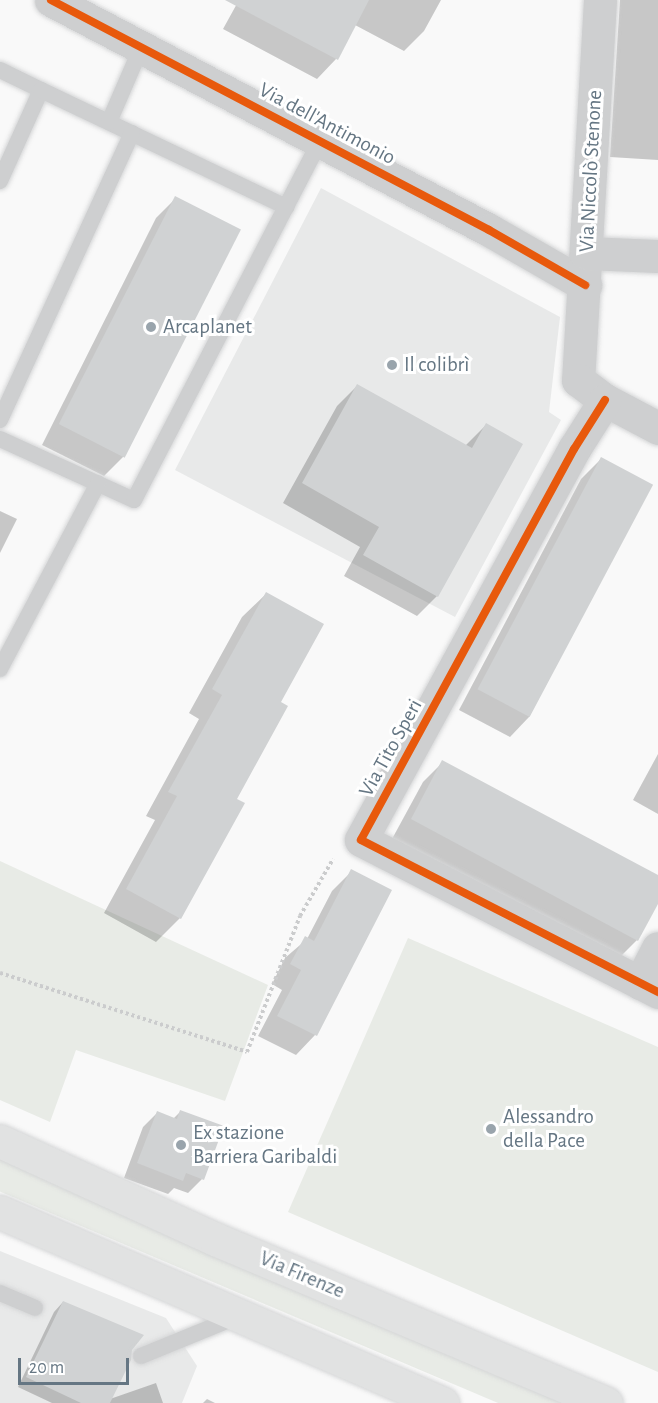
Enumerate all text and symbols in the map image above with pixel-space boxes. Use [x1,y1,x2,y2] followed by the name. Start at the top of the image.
[254,77,400,171] street label: Via dell'Antimonio
[574,89,608,253] street label: Via Niccolò Stenone
[163,314,252,340] place label: Arcaplanet
[144,320,158,334] marker: Arcaplanet
[404,352,469,378] place label: Il colibrì
[385,358,399,372] marker: Il colibrì
[354,695,428,801] street label: Via Tito Speri
[503,1104,594,1154] place label: Alessandro della Pace
[193,1120,337,1170] place label: Ex stazione Barriera Garibaldi
[484,1122,498,1136] marker: Alessandro della Pace
[174,1138,188,1152] marker: Ex stazione Barriera Garibaldi
[256,1246,348,1304] street label: Via Firenze
[21,1346,132,1384] scale bar
[29,1359,64,1377] text: 20 m

